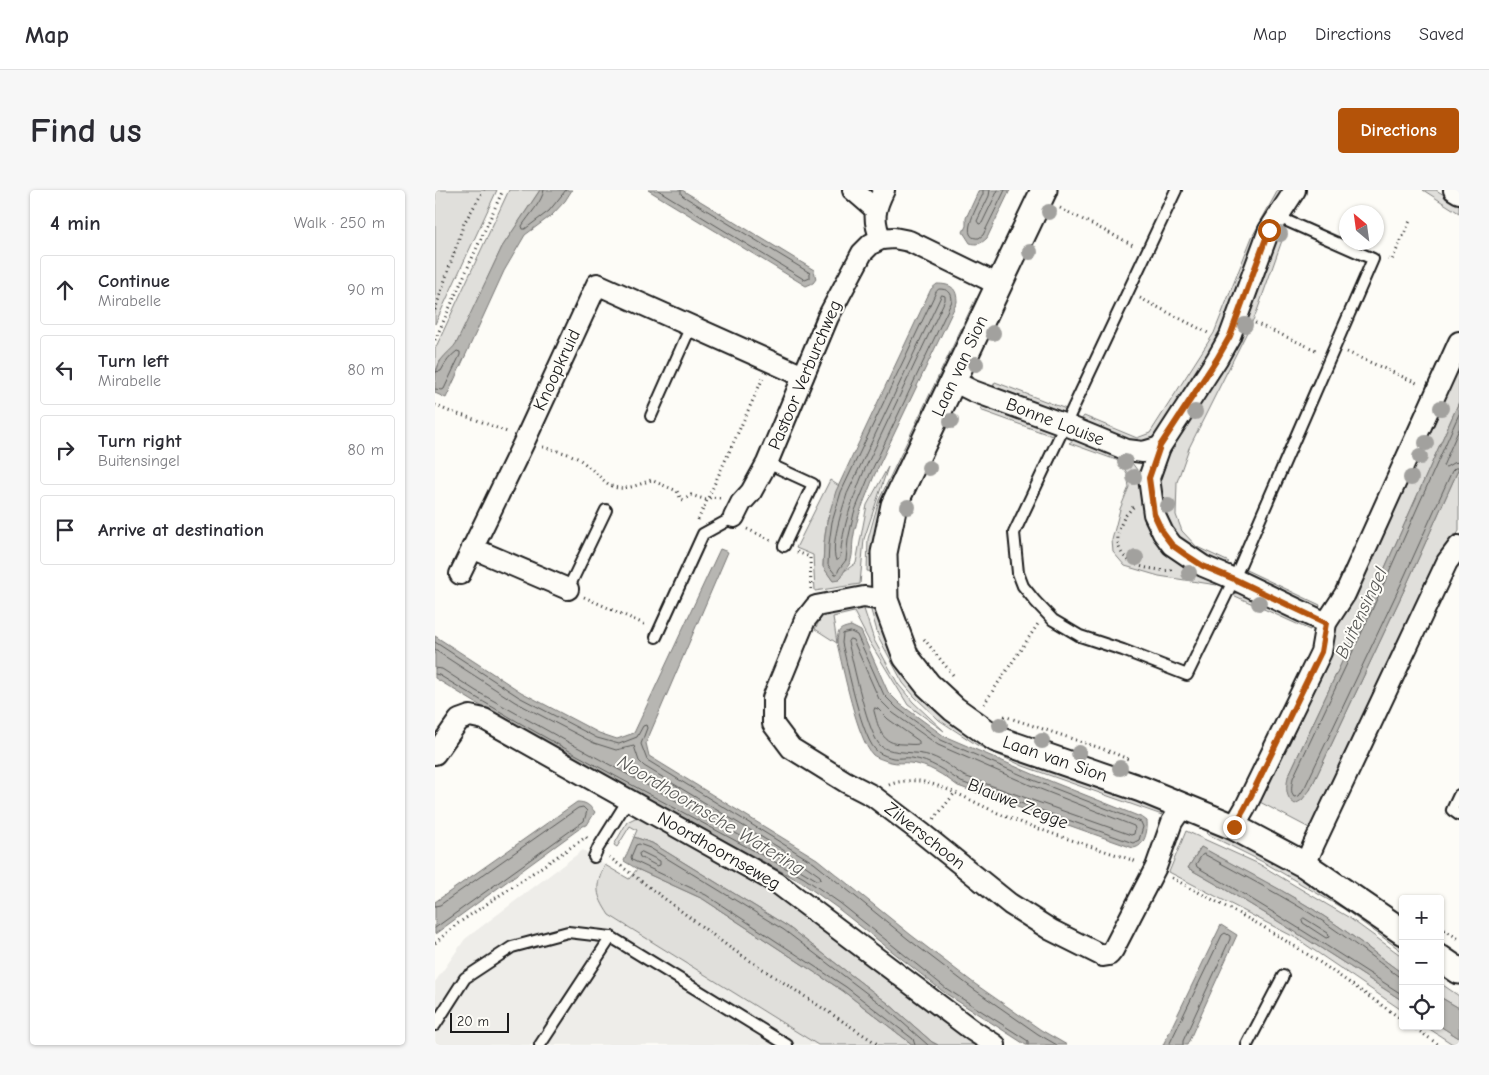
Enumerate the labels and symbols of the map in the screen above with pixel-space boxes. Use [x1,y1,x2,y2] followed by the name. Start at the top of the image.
[1339,205,1384,250] north arrow
[1258,219,1281,242] route start
[764,297,846,453] street label: Pastoor Verburchweg
[927,312,993,420] street label: Laan van Sion
[529,326,585,414] street label: Knoopkruid
[1003,394,1107,450] street label: Bonne Louise
[1330,563,1392,662] water label: Buitensingel
[1000,731,1110,787] street label: Laan van Sion
[613,750,809,880] water label: Noordhoornsche Watering
[965,774,1071,834] street label: Blauwe Zegge
[880,798,970,874] street label: Zilverschoon
[654,807,784,895] street label: Noordhoornseweg
[1223,816,1246,839] route end
[450,1010,509,1033] scale bar

